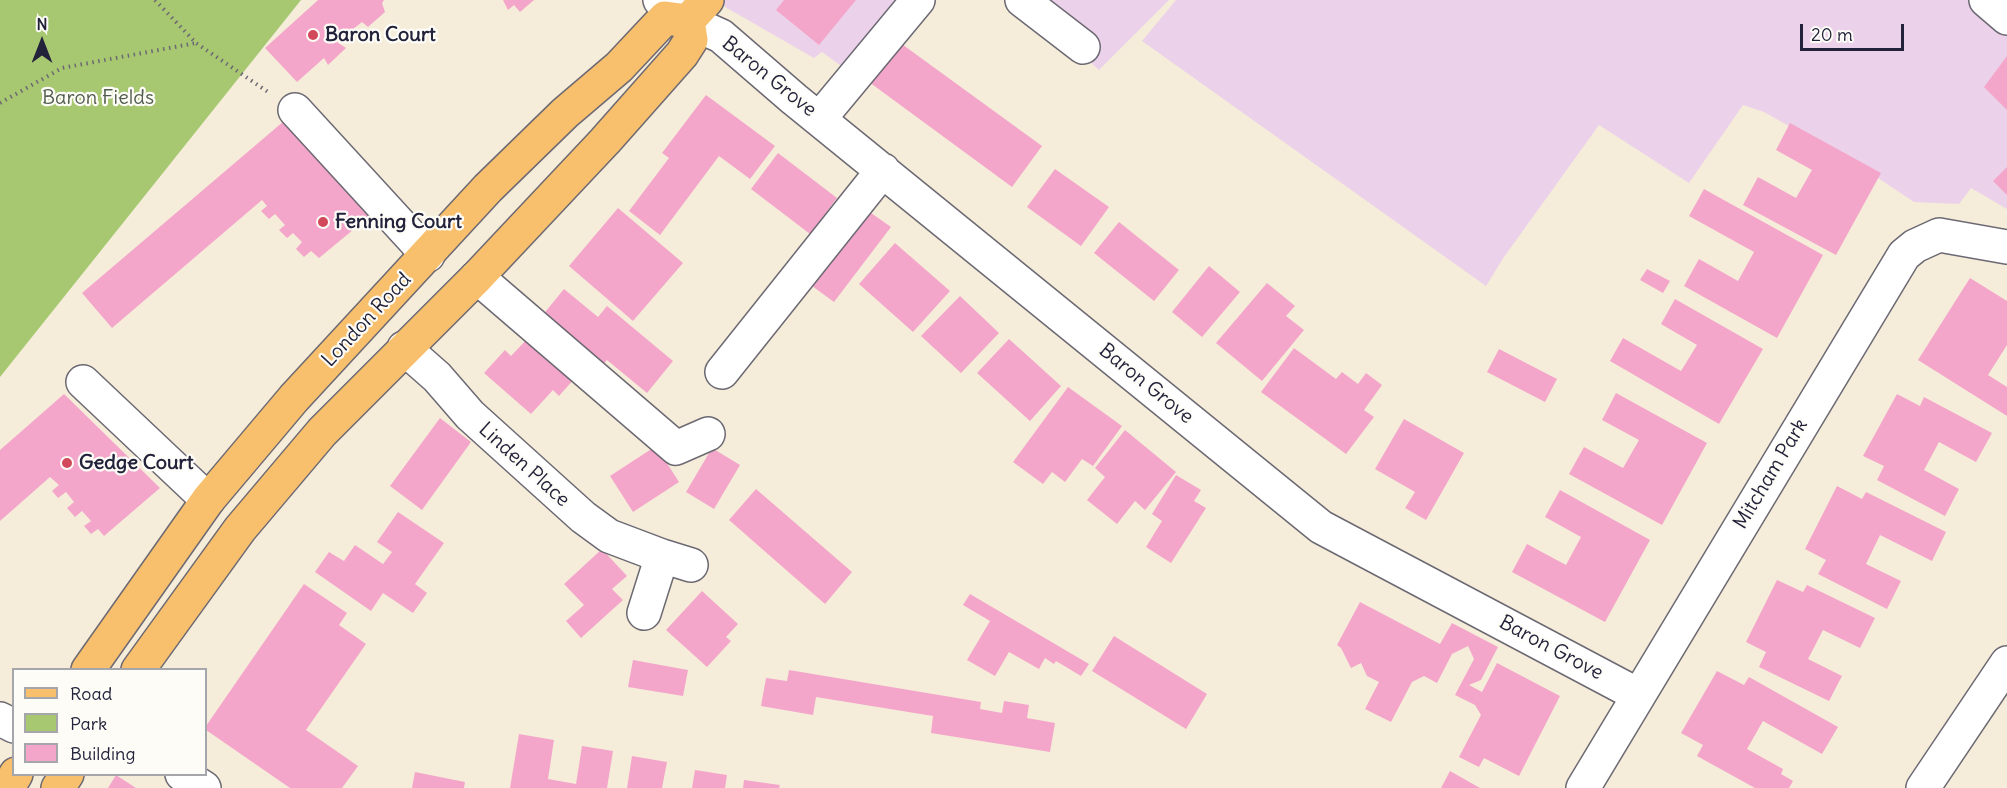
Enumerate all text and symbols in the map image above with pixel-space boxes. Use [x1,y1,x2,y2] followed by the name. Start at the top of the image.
[12,12,72,72] north arrow
[1803,12,1906,50] scale bar
[36,14,48,34] text: N
[325,23,436,47] place label: Baron Court
[1811,23,1853,46] text: 20 m
[306,28,320,42] marker: Baron Court
[717,32,821,122] street label: Baron Grove
[42,86,154,110] park label: Baron Fields
[335,210,462,234] place label: Fenning Court
[316,215,330,229] marker: Fenning Court
[317,268,417,372] street label: London Road
[1094,339,1198,429] street label: Baron Grove
[1729,415,1813,533] street label: Mitcham Park
[474,418,574,512] street label: Linden Place
[79,451,193,475] place label: Gedge Court
[60,456,74,470] marker: Gedge Court
[1495,611,1607,685] street label: Baron Grove
[12,668,207,776] legend
[70,682,112,705] text: Road
[70,712,107,735] text: Park
[70,742,135,765] text: Building

